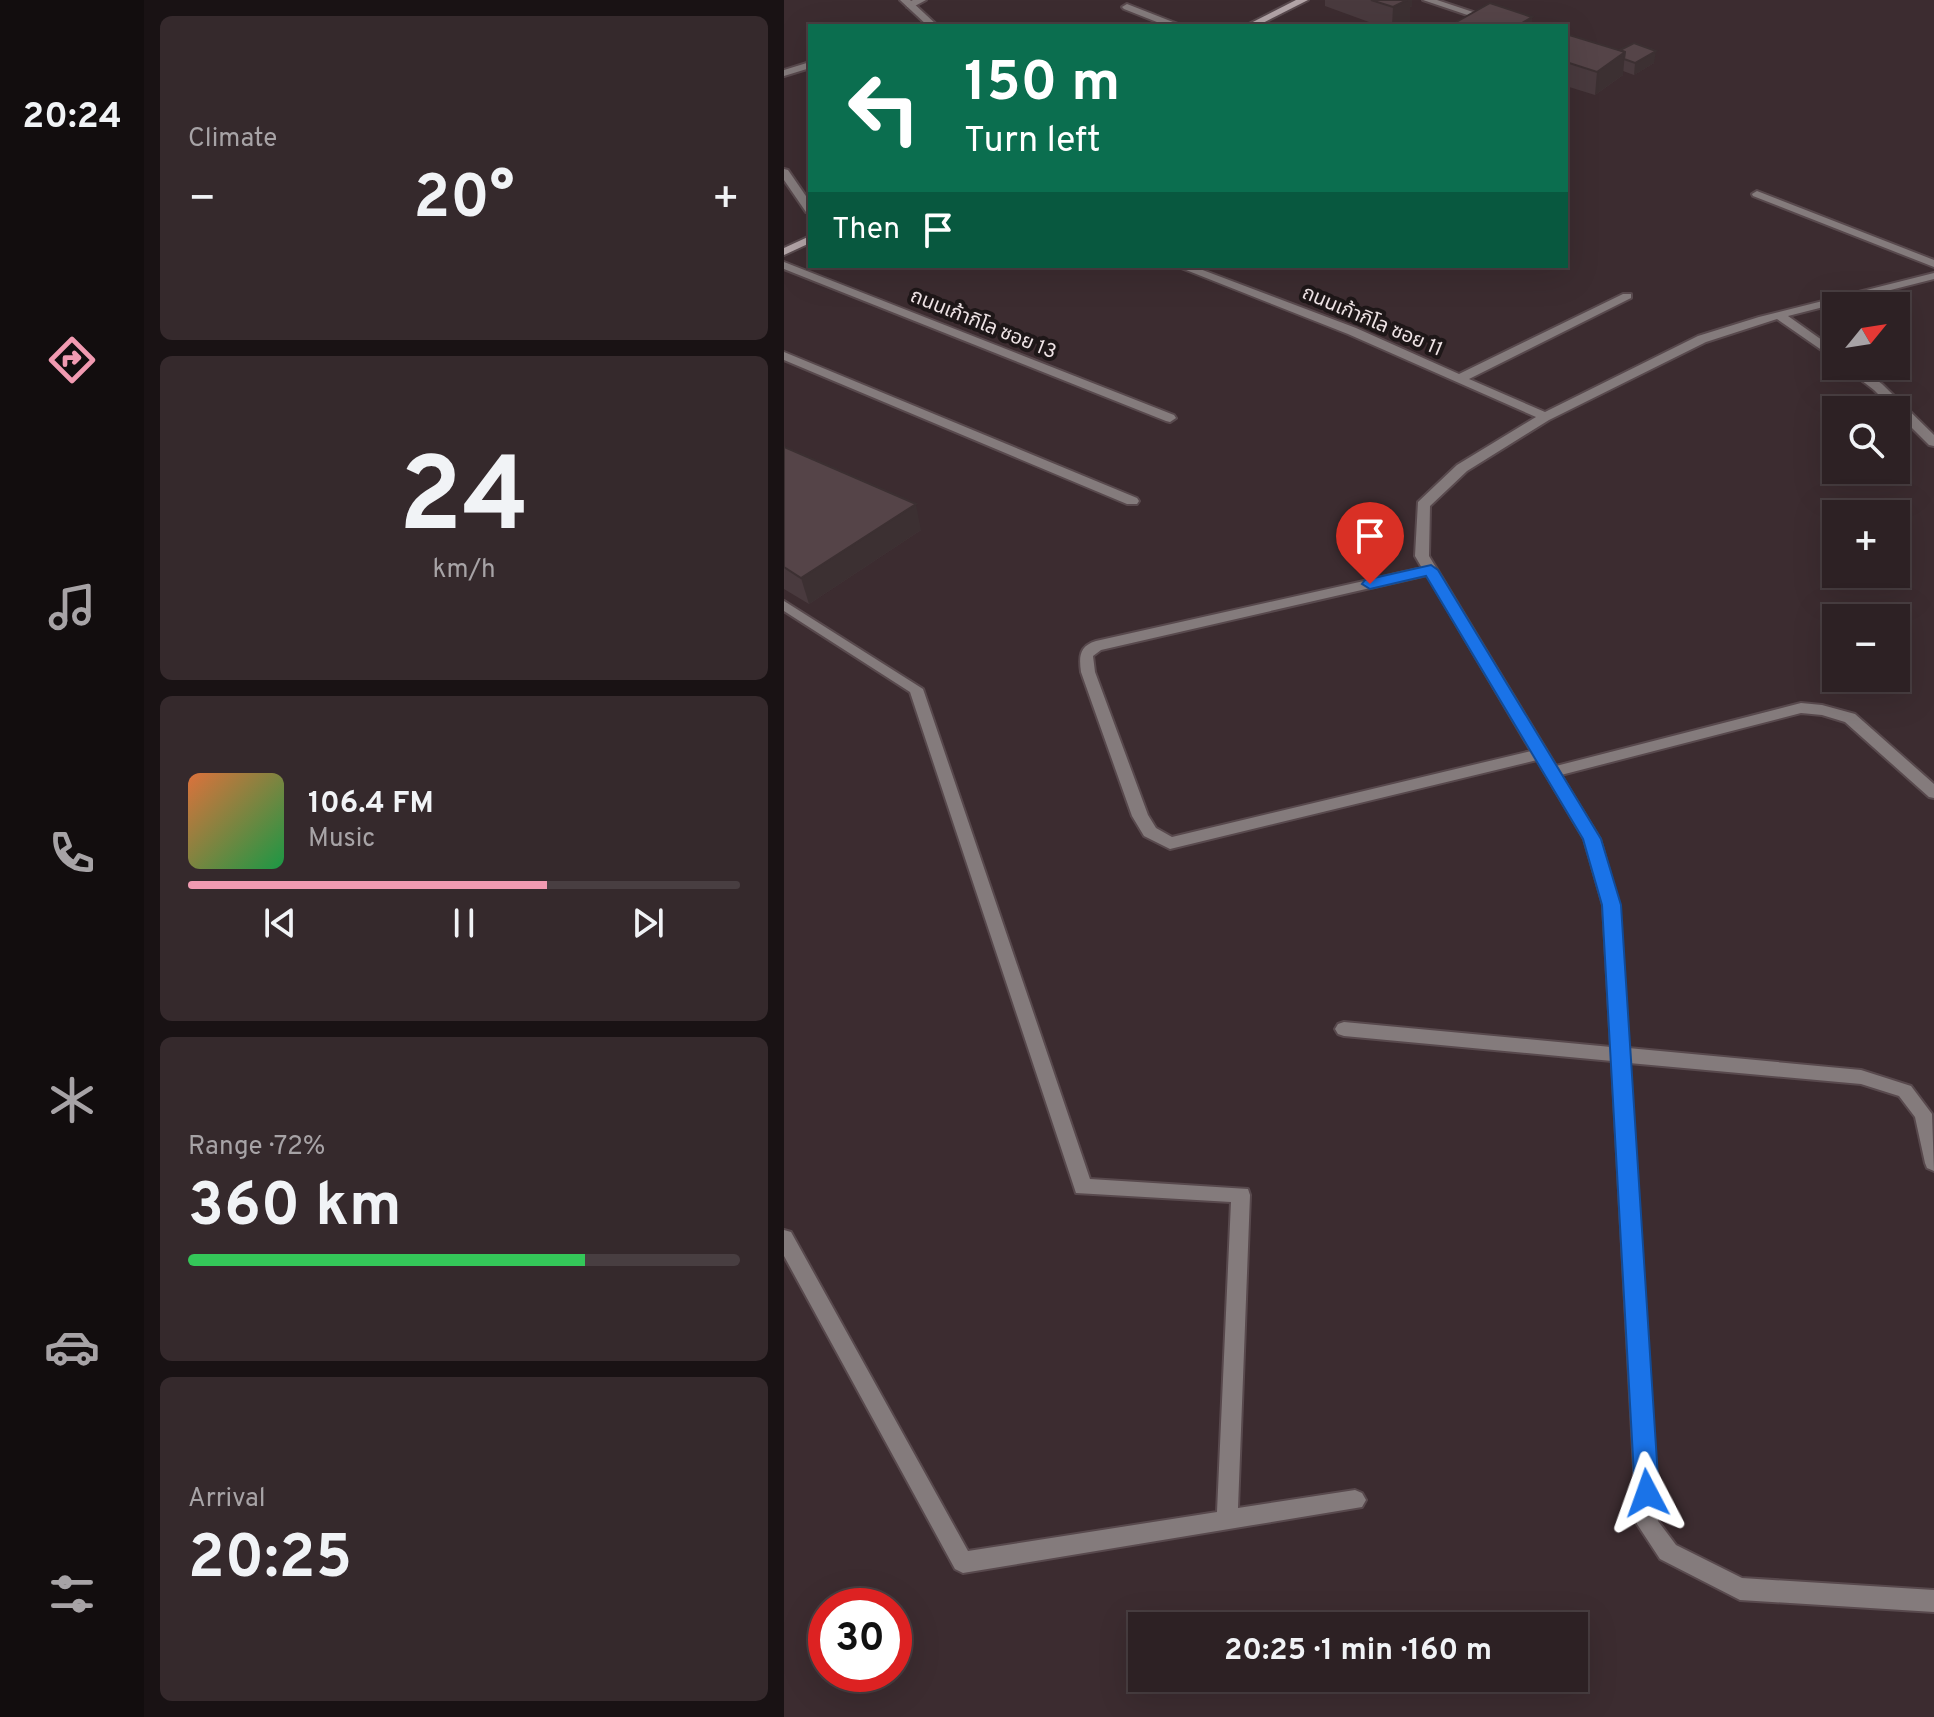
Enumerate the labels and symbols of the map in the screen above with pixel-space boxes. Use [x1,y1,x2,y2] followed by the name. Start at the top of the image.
[1298,281,1446,363] street label: ถนนเก้ากิโล ซอย 11
[906,284,1060,366] street label: ถนนเก้ากิโล ซอย 13
[1822,292,1910,380] north arrow
[1336,502,1404,584] pin
[1605,1451,1689,1535] position arrow
[808,1588,912,1692] speed limit sign: 30

